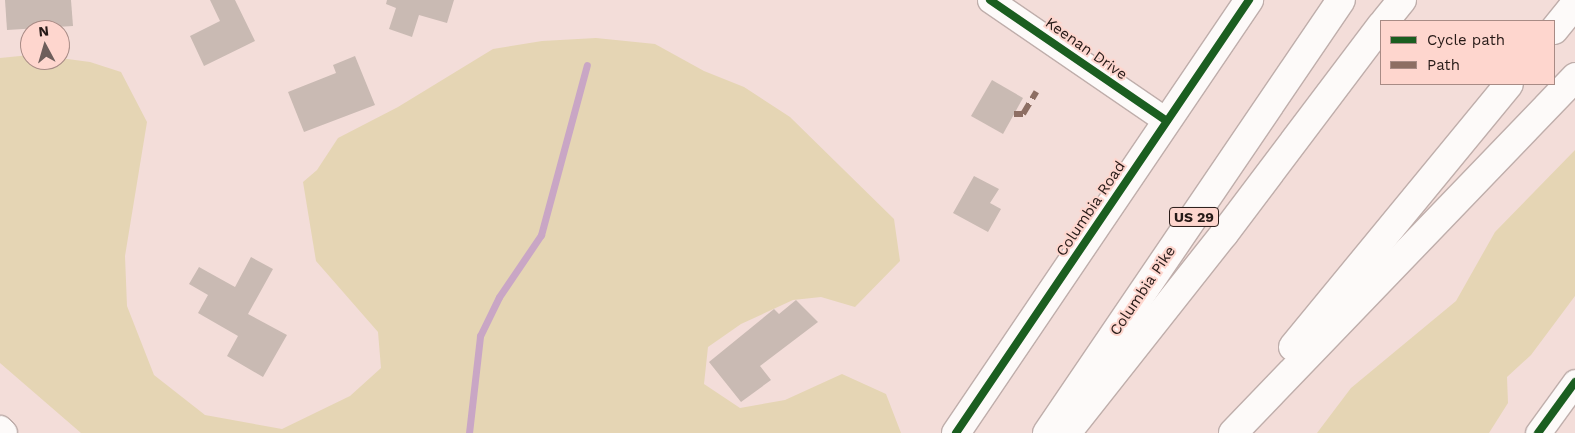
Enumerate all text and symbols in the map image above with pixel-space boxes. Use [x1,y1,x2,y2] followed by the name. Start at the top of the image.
[1042,14,1130,84] street label: Keenan Drive
[20,20,70,70] north arrow
[1380,20,1555,85] legend
[38,23,50,40] text: N
[1427,31,1505,49] text: Cycle path
[1427,56,1460,74] text: Path
[1052,158,1130,260] street label: Columbia Road
[1169,206,1219,228] road number: US 29
[1106,243,1180,339] street label: Columbia Pike

